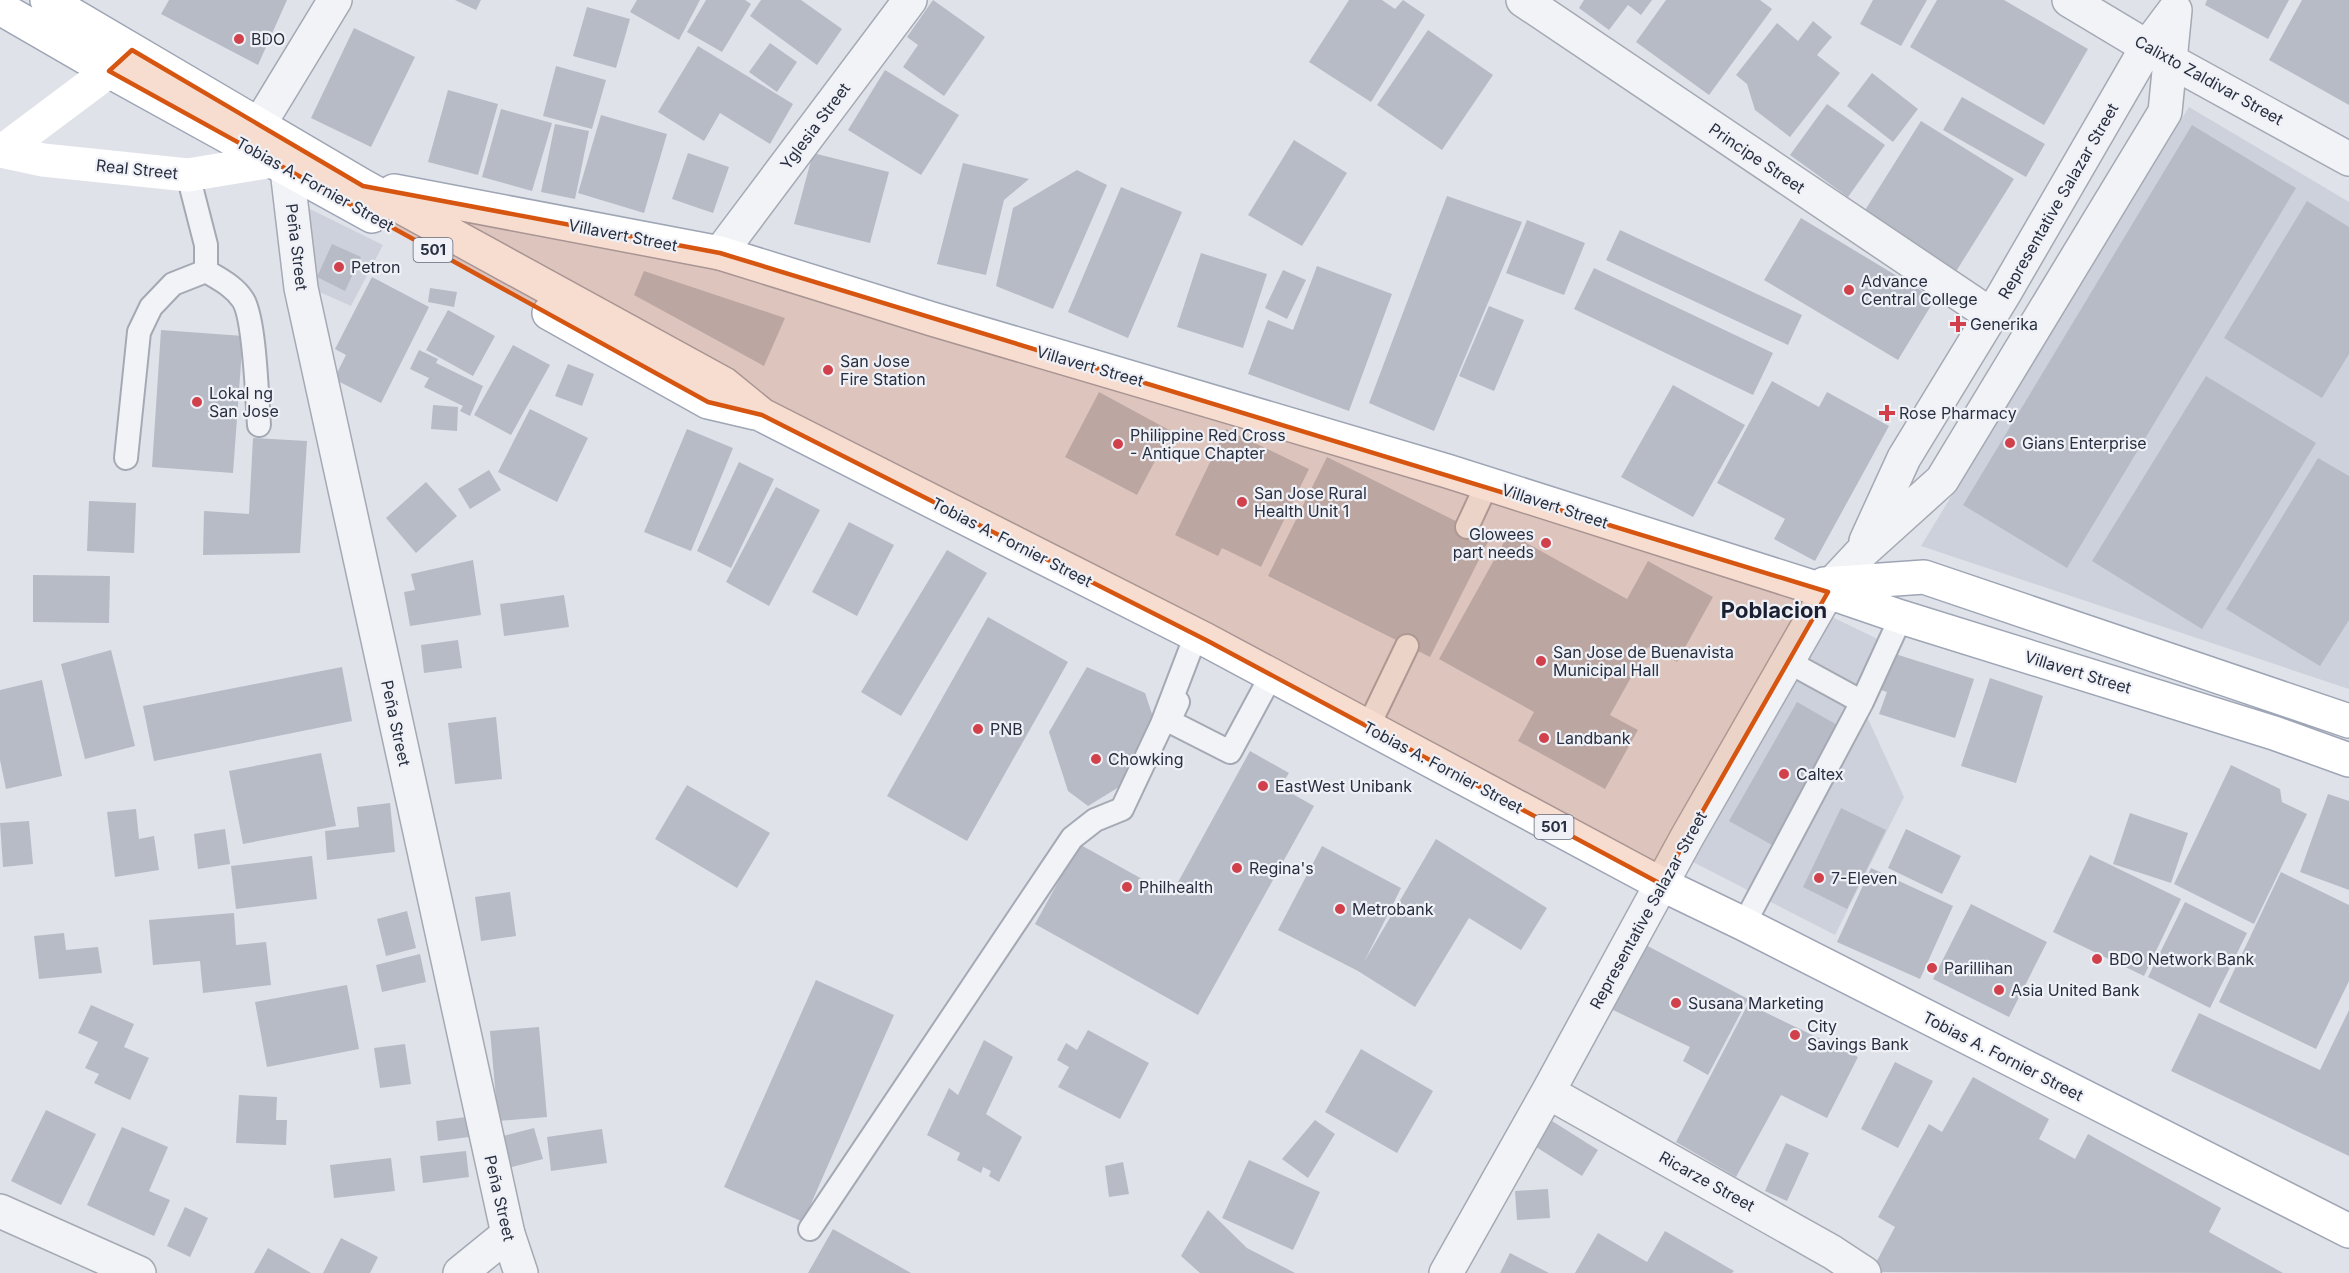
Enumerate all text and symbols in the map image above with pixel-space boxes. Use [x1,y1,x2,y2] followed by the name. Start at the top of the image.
[251,29,285,49] place label: BDO
[2131,31,2287,129] street label: Calixto Zaldivar Street
[232,32,246,46] marker: BDO
[776,79,854,173] street label: Yglesia Street
[1994,99,2122,303] street label: Representative Salazar Street
[1705,119,1809,197] street label: Principe Street
[233,132,397,236] street label: Tobias A. Fornier Street
[95,155,179,183] street label: Real Street
[282,202,312,292] street label: Peña Street
[567,215,679,255] street label: Villavert Street
[414,238,452,262] road number: 501
[351,257,401,277] place label: Petron
[332,260,346,274] marker: Petron
[1861,271,1978,309] place label: Advance Central College
[1842,283,1856,297] marker: Advance Central College
[1970,314,2038,334] place label: Generika
[1951,317,1965,331] marker: Generika
[1034,341,1146,391] street label: Villavert Street
[840,351,926,389] place label: San Jose Fire Station
[821,363,835,377] marker: San Jose Fire Station
[209,383,279,421] place label: Lokal ng San Jose
[190,395,204,409] marker: Lokal ng San Jose
[1899,403,2017,423] place label: Rose Pharmacy
[1880,406,1894,420] marker: Rose Pharmacy
[1130,425,1286,463] place label: Philippine Red Cross - Antique Chapter
[2022,433,2147,453] place label: Gians Enterprise
[2003,436,2017,450] marker: Gians Enterprise
[1111,437,1125,451] marker: Philippine Red Cross - Antique Chapter
[1499,479,1611,533] street label: Villavert Street
[1254,483,1367,521] place label: San Jose Rural Health Unit 1
[928,493,1096,591] street label: Tobias A. Fornier Street
[1235,495,1249,509] marker: San Jose Rural Health Unit 1
[1453,524,1534,562] place label: Glowees part needs
[1539,536,1553,550] marker: Glowees part needs
[1721,597,1827,623] district label: Poblacion
[1553,642,1734,680] place label: San Jose de Buenavista Municipal Hall
[2022,646,2134,698] street label: Villavert Street
[1534,654,1548,668] marker: San Jose de Buenavista Municipal Hall
[377,678,415,768] street label: Peña Street
[1360,717,1526,817] street label: Tobias A. Fornier Street
[990,719,1023,739] place label: PNB
[971,722,985,736] marker: PNB
[1556,728,1631,748] place label: Landbank
[1537,731,1551,745] marker: Landbank
[1108,749,1183,769] place label: Chowking
[1089,752,1103,766] marker: Chowking
[1796,764,1844,784] place label: Caltex
[1777,767,1791,781] marker: Caltex
[1275,776,1412,796] place label: EastWest Unibank
[1256,779,1270,793] marker: EastWest Unibank
[1585,808,1711,1012] street label: Representative Salazar Street
[1534,815,1574,839] road number: 501
[1249,858,1314,878] place label: Regina's
[1230,861,1244,875] marker: Regina's
[1831,868,1897,888] place label: 7-Eleven
[1812,871,1826,885] marker: 7-Eleven
[1139,877,1213,897] place label: Philhealth
[1120,880,1134,894] marker: Philhealth
[1352,899,1434,919] place label: Metrobank
[1333,902,1347,916] marker: Metrobank
[2109,949,2254,969] place label: BDO Network Bank
[2090,952,2104,966] marker: BDO Network Bank
[1944,958,2013,978] place label: Parillihan
[1925,961,1939,975] marker: Parillihan
[2011,980,2140,1000] place label: Asia United Bank
[1992,983,2006,997] marker: Asia United Bank
[1688,993,1824,1013] place label: Susana Marketing
[1669,996,1683,1010] marker: Susana Marketing
[1919,1007,2087,1105] street label: Tobias A. Fornier Street
[1807,1016,1909,1054] place label: City Savings Bank
[1788,1028,1802,1042] marker: City Savings Bank
[1656,1147,1758,1215] street label: Ricarze Street
[480,1153,520,1243] street label: Peña Street

